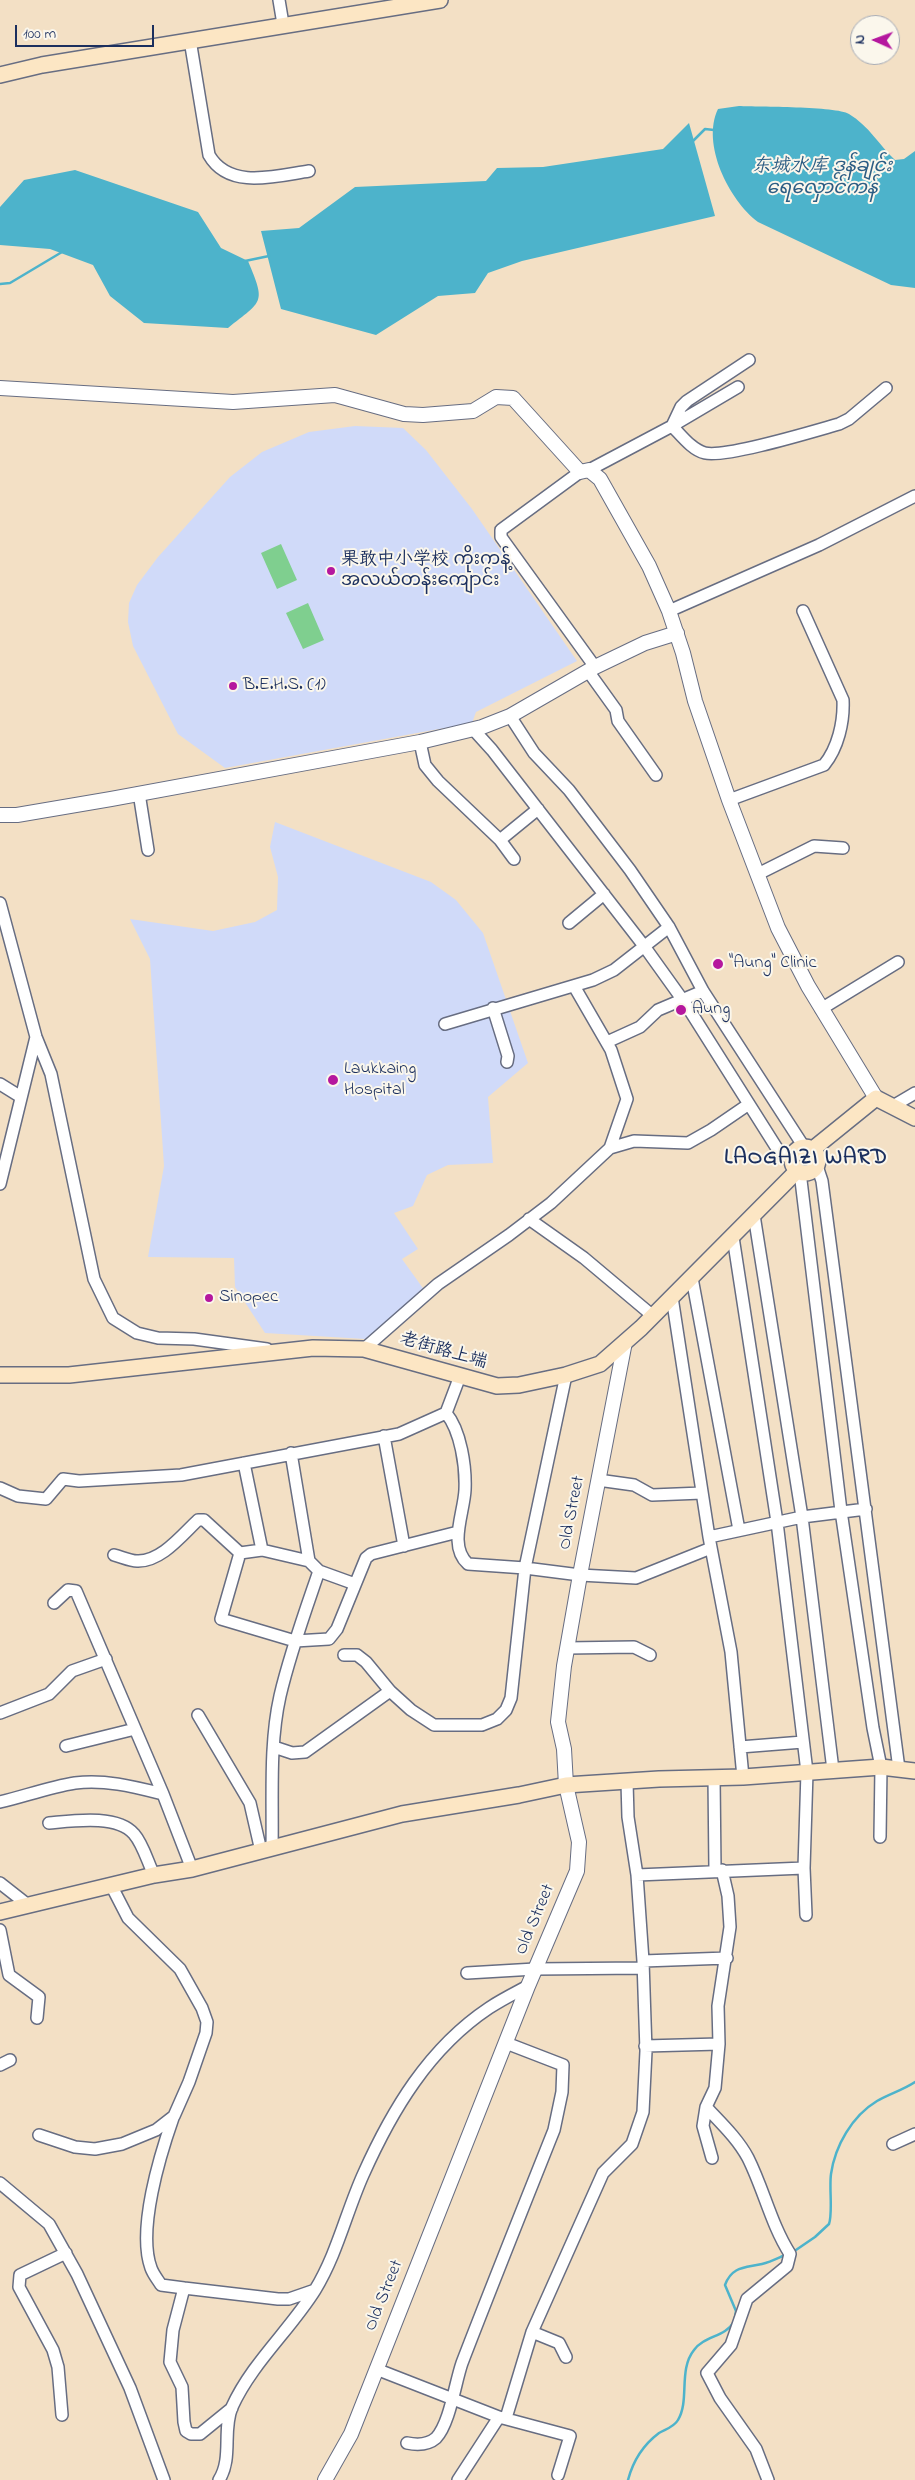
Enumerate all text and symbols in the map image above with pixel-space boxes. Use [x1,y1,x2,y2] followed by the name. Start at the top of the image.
[18,15,156,47] scale bar
[850,15,900,65] north arrow
[23,23,56,45] text: 100 m
[850,34,871,45] text: N
[752,157,892,201] water label: 东城水库 ဒွန်ချင်း ရေလှောင်ကန်
[341,550,510,592] place label: 果敢中小学校 ကိုးကန့် အလယ်တန်းကျောင်း
[325,565,337,577] marker: 果敢中小学校 ကိုးကန့် အလယ်တန်းကျောင်း
[243,675,326,697] place label: B.E.H.S. (1)
[227,680,239,692] marker: B.E.H.S. (1)
[729,953,817,975] place label: "Aung" Clinic
[711,957,725,971] marker: "Aung" Clinic
[692,999,730,1021] place label: Aung
[674,1003,688,1017] marker: Aung
[344,1059,416,1102] place label: Laukkaing Hospital
[326,1073,340,1087] marker: Laukkaing Hospital
[723,1146,889,1172] district label: LAOGAIZI WARD
[219,1287,278,1309] place label: Sinopec
[203,1292,215,1304] marker: Sinopec
[397,1329,489,1375] street label: 老街路上端
[555,1474,591,1552] street label: Old Street
[511,1881,561,1959] street label: Old Street
[361,2257,409,2335] street label: Old Street

